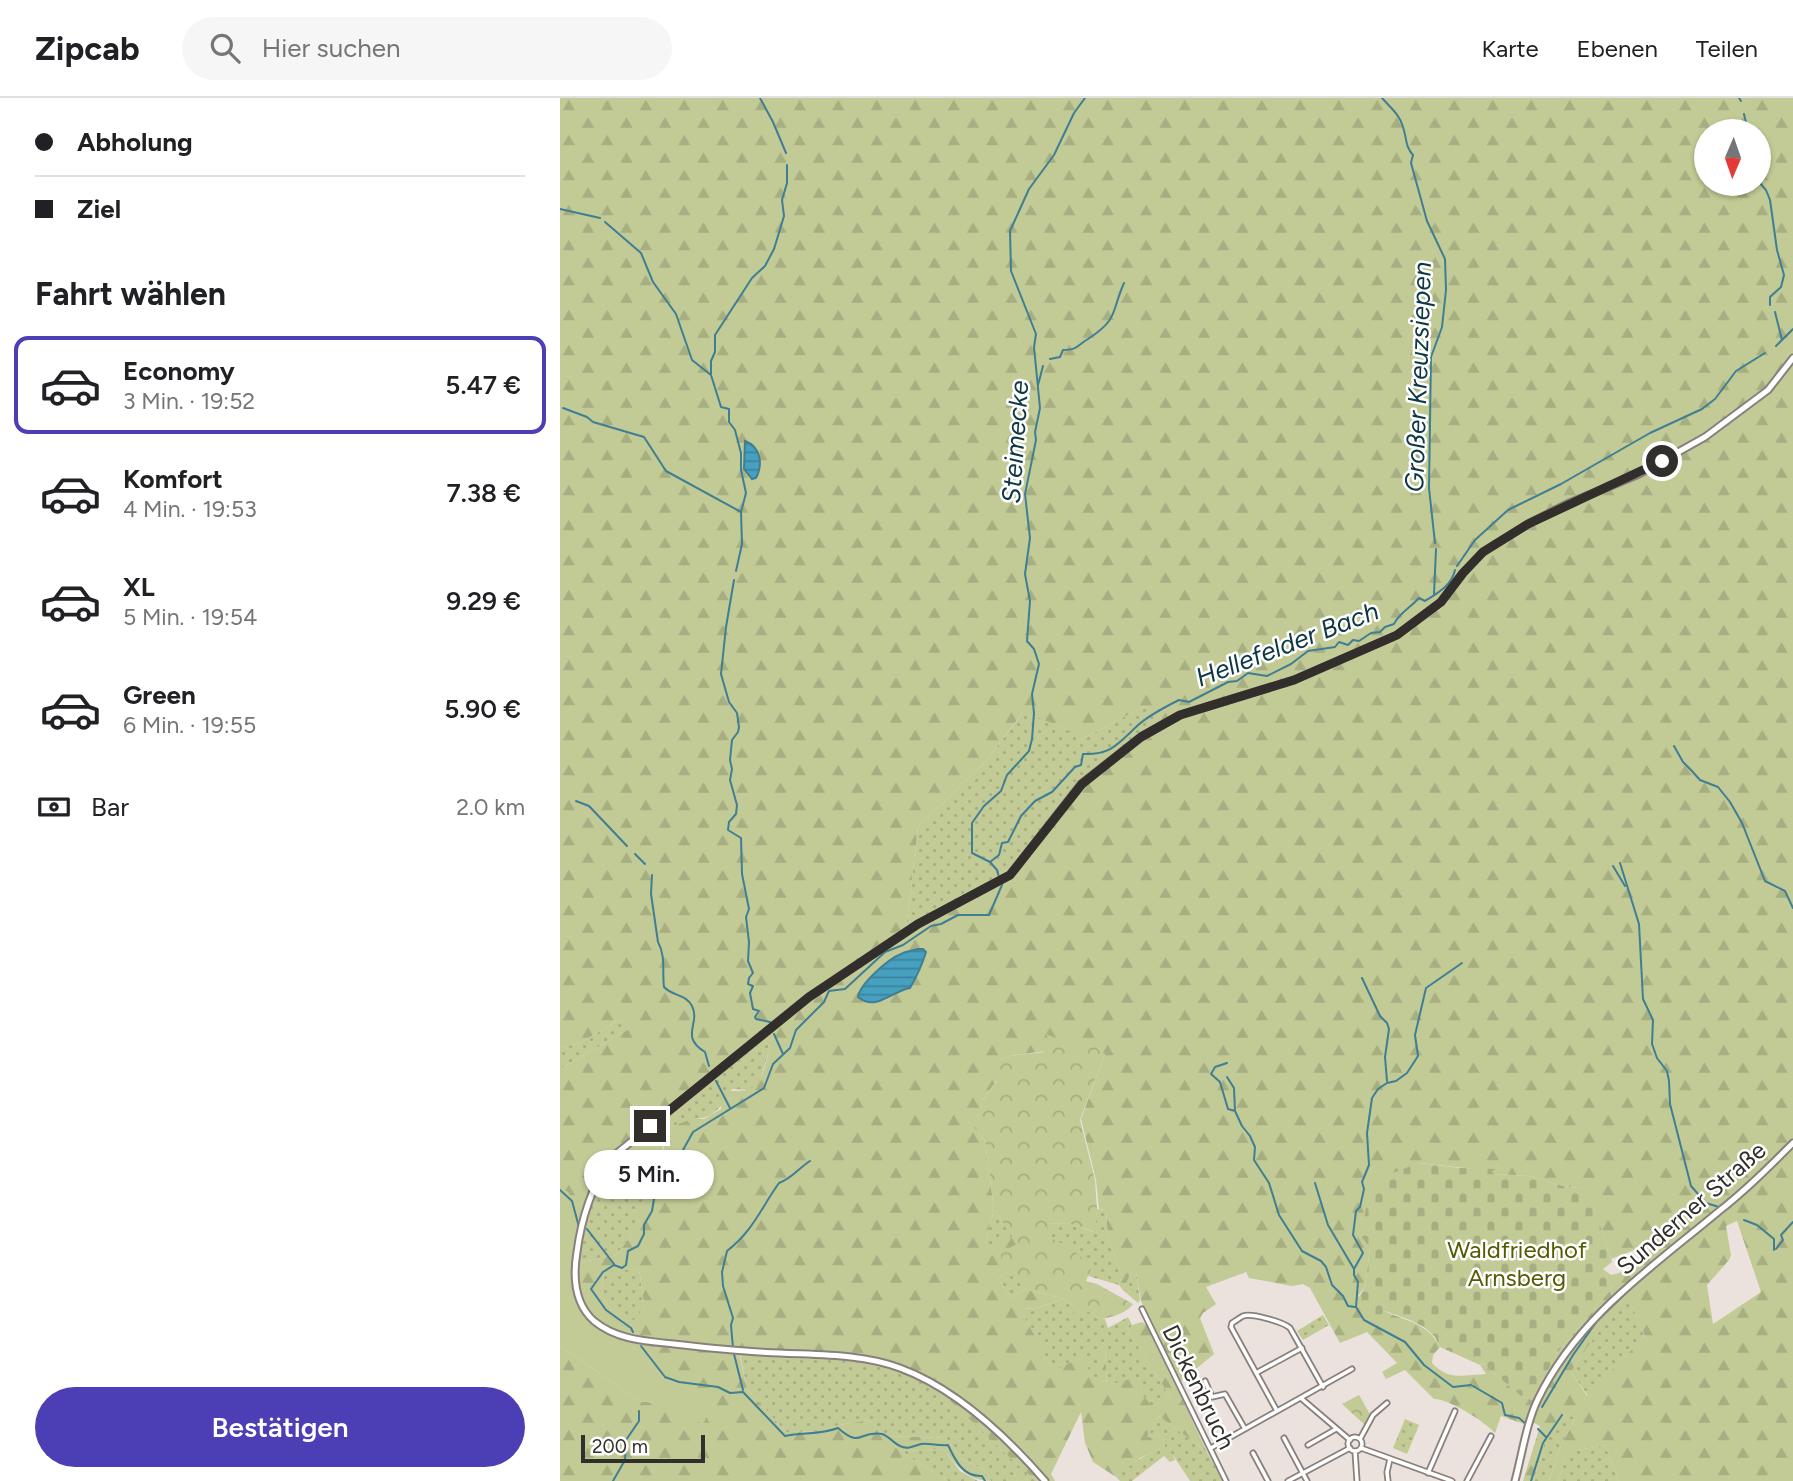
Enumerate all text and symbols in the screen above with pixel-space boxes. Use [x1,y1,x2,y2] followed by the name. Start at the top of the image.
[182,17,672,80] search box
[35,29,140,68] text: Zipcab
[206,29,244,67] icon: search
[262,32,401,64] text: Hier suchen
[1482,34,1539,63] text: Karte
[1577,34,1658,63] text: Ebenen
[1696,34,1758,63] text: Teilen
[1694,119,1771,196] north arrow
[1694,119,1771,196] map controls
[77,126,193,158] text: Abholung
[77,193,121,225] text: Ziel
[1398,261,1438,493] water label: Großer Kreuzsiepen
[35,275,226,313] text: Fahrt wählen
[39,354,102,417] icon: car
[123,355,235,387] text: Economy
[445,369,521,401] text: 5.47 €
[995,379,1035,505] water label: Steimecke
[123,387,255,415] text: 3 Min. · 19:52
[1646,445,1678,477] route start
[39,462,102,525] icon: car
[123,463,223,495] text: Komfort
[446,477,521,509] text: 7.38 €
[123,495,257,523] text: 4 Min. · 19:53
[39,570,102,633] icon: car
[123,571,155,603] text: XL
[446,585,521,617] text: 9.29 €
[1191,594,1383,694] water label: Hellefelder Bach
[123,603,257,631] text: 5 Min. · 19:54
[39,678,102,741] icon: car
[123,679,196,711] text: Green
[444,693,521,725] text: 5.90 €
[123,711,256,739] text: 6 Min. · 19:55
[35,788,73,826] icon: cash
[91,791,129,823] text: Bar
[456,793,525,821] text: 2.0 km
[634,1110,666,1142] route end
[1610,1135,1772,1281] street label: Sunderner Straße
[585,1150,715,1200] callout: 5 Min.
[618,1160,680,1188] text: 5 Min.
[1447,1235,1587,1292] park label: Waldfriedhof Arnsberg
[1156,1320,1242,1454] street label: Dickenbruch
[35,1387,525,1467] button: Bestätigen
[581,1432,705,1464] scale bar
[592,1435,648,1458] text: 200 m

